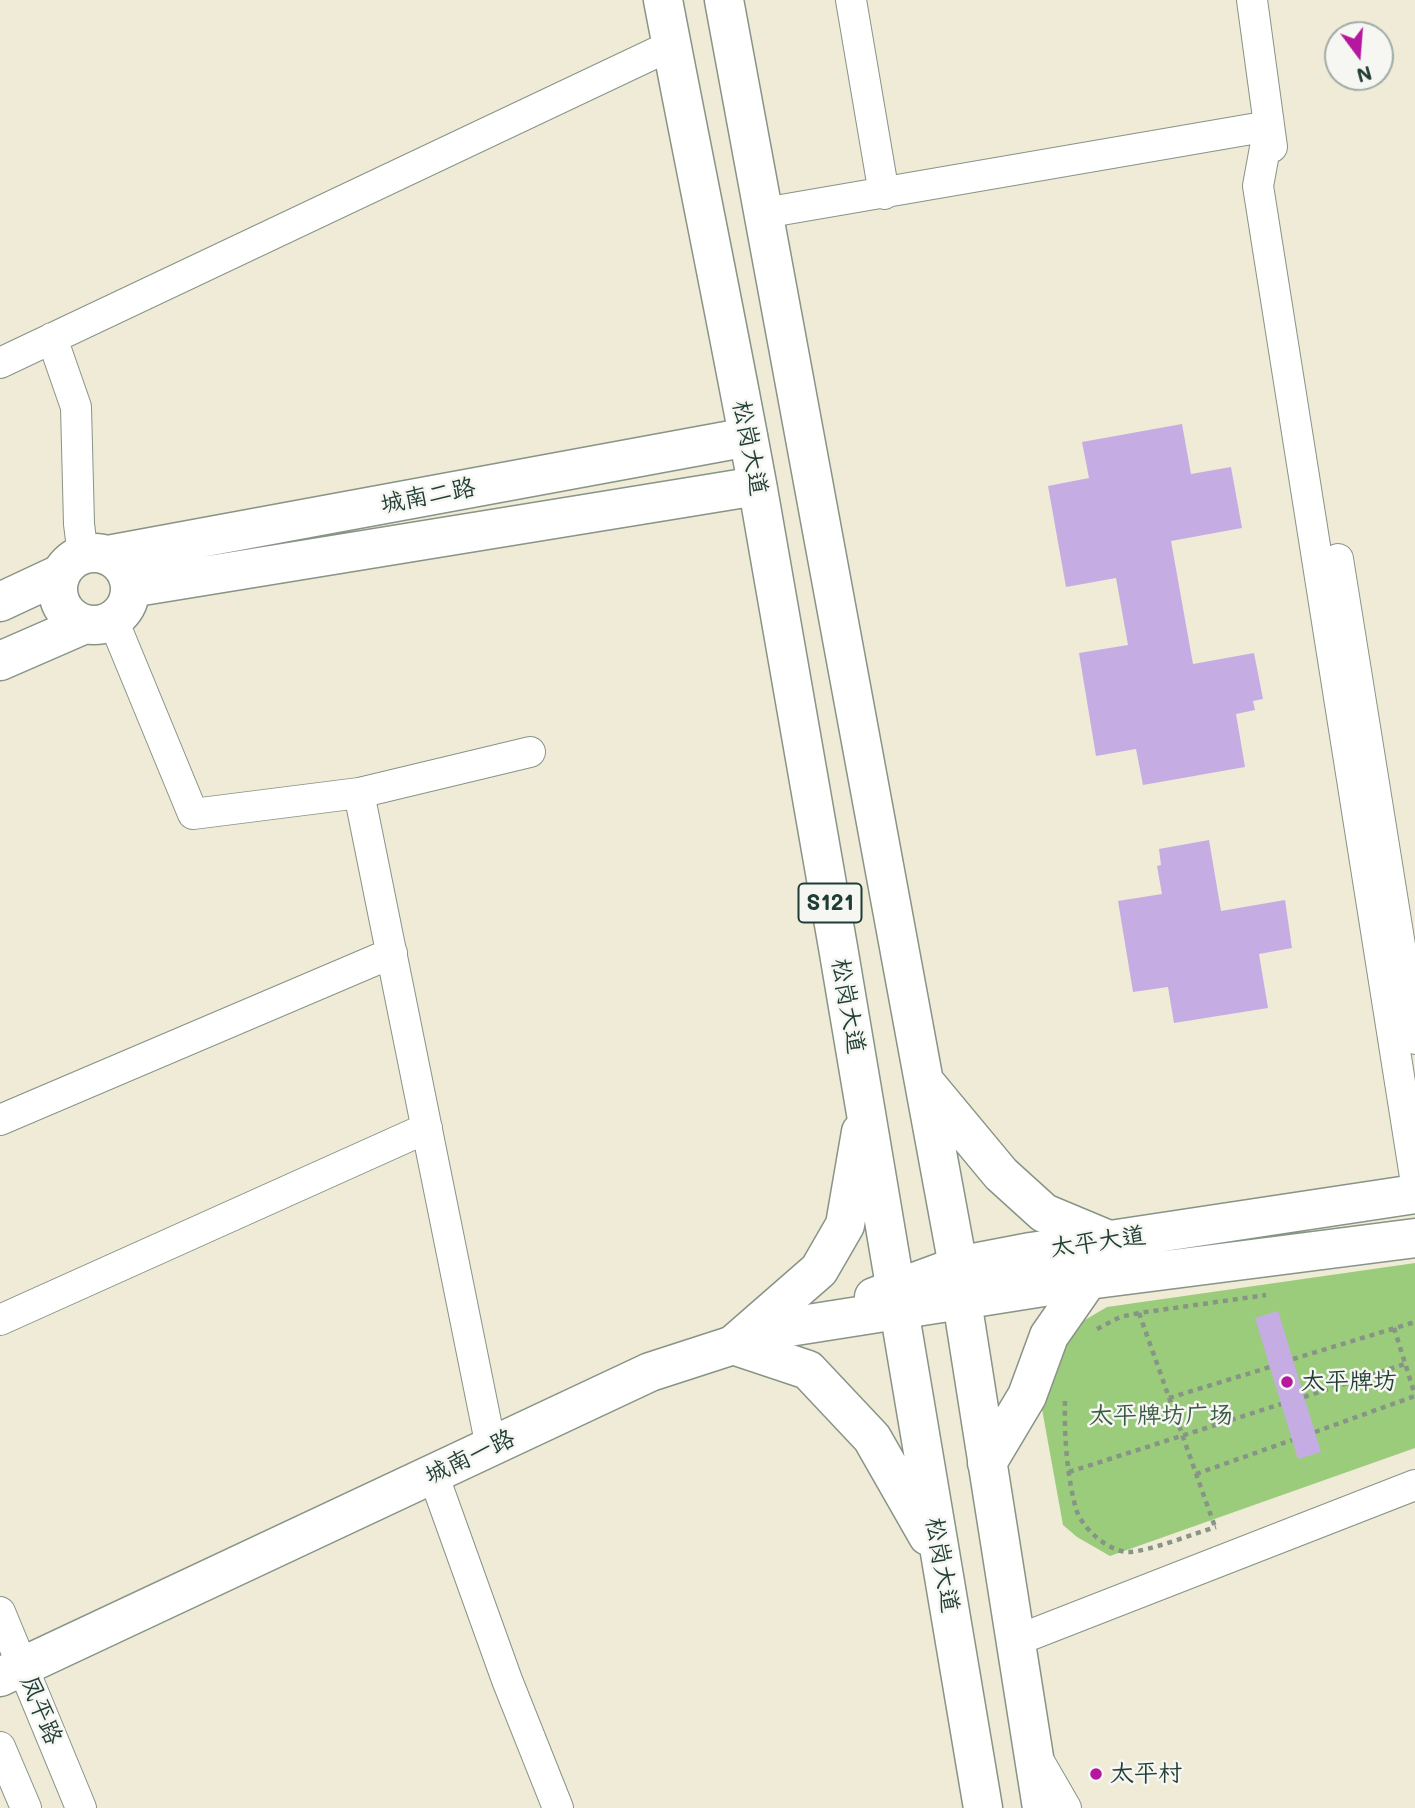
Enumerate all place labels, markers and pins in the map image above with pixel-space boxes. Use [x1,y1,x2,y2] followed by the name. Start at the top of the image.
[1301,1368,1397,1396] place label: 太平牌坊
[1279,1374,1295,1390] marker: 太平牌坊
[1110,1760,1182,1788] place label: 太平村
[1088,1766,1104,1782] marker: 太平村

